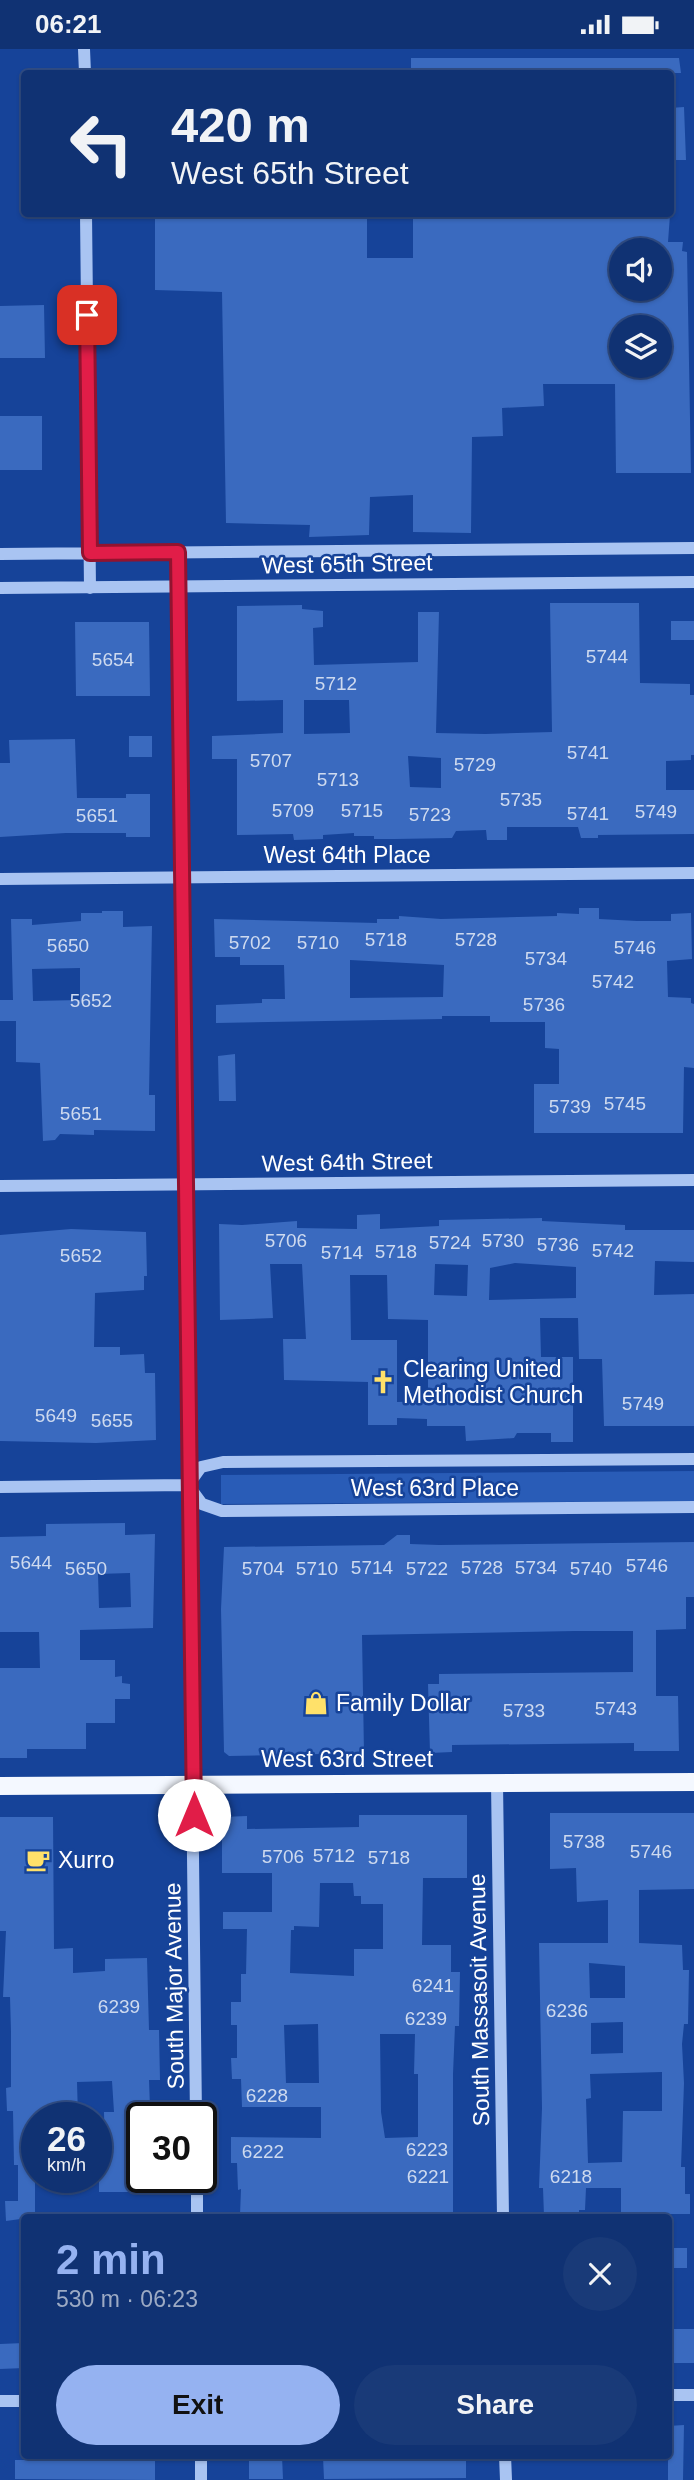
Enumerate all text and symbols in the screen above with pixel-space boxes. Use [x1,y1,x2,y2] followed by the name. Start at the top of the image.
[35,9,102,39] text: 06:21
[56,98,147,189] icon: left
[171,98,310,152] text: 420 m
[171,155,409,191] text: West 65th Street
[609,238,672,378] map controls
[609,238,672,301] button: sound
[57,285,117,345] pin
[68,296,106,334] icon: arrive
[609,315,672,378] button: layers
[261,550,433,578] street label: West 65th Street
[586,646,629,667] house number: 5744
[92,649,135,670] house number: 5654
[315,673,357,694] house number: 5712
[567,742,609,763] house number: 5741
[250,750,292,771] house number: 5707
[454,754,496,775] house number: 5729
[317,769,359,790] house number: 5713
[500,789,542,810] house number: 5735
[272,800,314,821] house number: 5709
[341,800,383,821] house number: 5715
[635,801,677,822] house number: 5749
[567,803,609,824] house number: 5741
[409,804,451,825] house number: 5723
[76,805,118,826] house number: 5651
[263,842,431,868] street label: West 64th Place
[365,929,407,950] house number: 5718
[455,929,497,950] house number: 5728
[229,932,271,953] house number: 5702
[297,932,339,953] house number: 5710
[47,935,89,956] house number: 5650
[614,937,656,958] house number: 5746
[525,948,568,969] house number: 5734
[592,971,634,992] house number: 5742
[70,990,112,1011] house number: 5652
[523,994,565,1015] house number: 5736
[604,1093,646,1114] house number: 5745
[549,1096,591,1117] house number: 5739
[60,1103,102,1124] house number: 5651
[261,1148,433,1176] street label: West 64th Street
[265,1230,307,1251] house number: 5706
[482,1230,524,1251] house number: 5730
[429,1232,472,1253] house number: 5724
[537,1234,579,1255] house number: 5736
[592,1240,634,1261] house number: 5742
[375,1241,417,1262] house number: 5718
[321,1242,364,1263] house number: 5714
[60,1245,102,1266] house number: 5652
[403,1356,583,1408] place label: Clearing United Methodist Church
[369,1368,397,1396] church icon: Clearing United Methodist Church
[622,1393,664,1414] house number: 5749
[35,1405,77,1426] house number: 5649
[91,1410,133,1431] house number: 5655
[351,1475,519,1501] street label: West 63rd Place
[10,1552,53,1573] house number: 5644
[626,1555,668,1576] house number: 5746
[351,1557,394,1578] house number: 5714
[461,1557,503,1578] house number: 5728
[515,1557,558,1578] house number: 5734
[65,1558,107,1579] house number: 5650
[242,1558,285,1579] house number: 5704
[296,1558,338,1579] house number: 5710
[406,1558,448,1579] house number: 5722
[570,1558,612,1579] house number: 5740
[302,1689,330,1717] shop icon: Family Dollar
[336,1690,471,1716] place label: Family Dollar
[595,1698,637,1719] house number: 5743
[503,1700,545,1721] house number: 5733
[261,1746,434,1772] street label: West 63rd Street
[157,1778,231,1852] position arrow
[563,1831,605,1852] house number: 5738
[630,1841,672,1862] house number: 5746
[313,1845,355,1866] house number: 5712
[24,1846,52,1874] cafe icon: Xurro
[262,1846,304,1867] house number: 5706
[58,1847,114,1873] place label: Xurro
[368,1847,410,1868] house number: 5718
[464,1873,494,2127] street label: South Massasoit Avenue
[159,1882,189,2090] street label: South Major Avenue
[412,1975,454,1996] house number: 6241
[98,1996,140,2017] house number: 6239
[546,2000,588,2021] house number: 6236
[405,2008,447,2029] house number: 6239
[246,2085,288,2106] house number: 6228
[126,2102,217,2193] speed limit sign: 30
[47,2119,86,2158] text: 26
[406,2139,448,2160] house number: 6223
[242,2141,284,2162] house number: 6222
[47,2155,86,2175] text: km/h
[407,2166,449,2187] house number: 6221
[550,2166,592,2187] house number: 6218
[56,2236,166,2283] text: 2 min
[563,2237,637,2311] button: close
[56,2286,198,2312] text: 530 m · 06:23
[56,2365,340,2445] button: Exit
[354,2365,637,2445] button: Share

